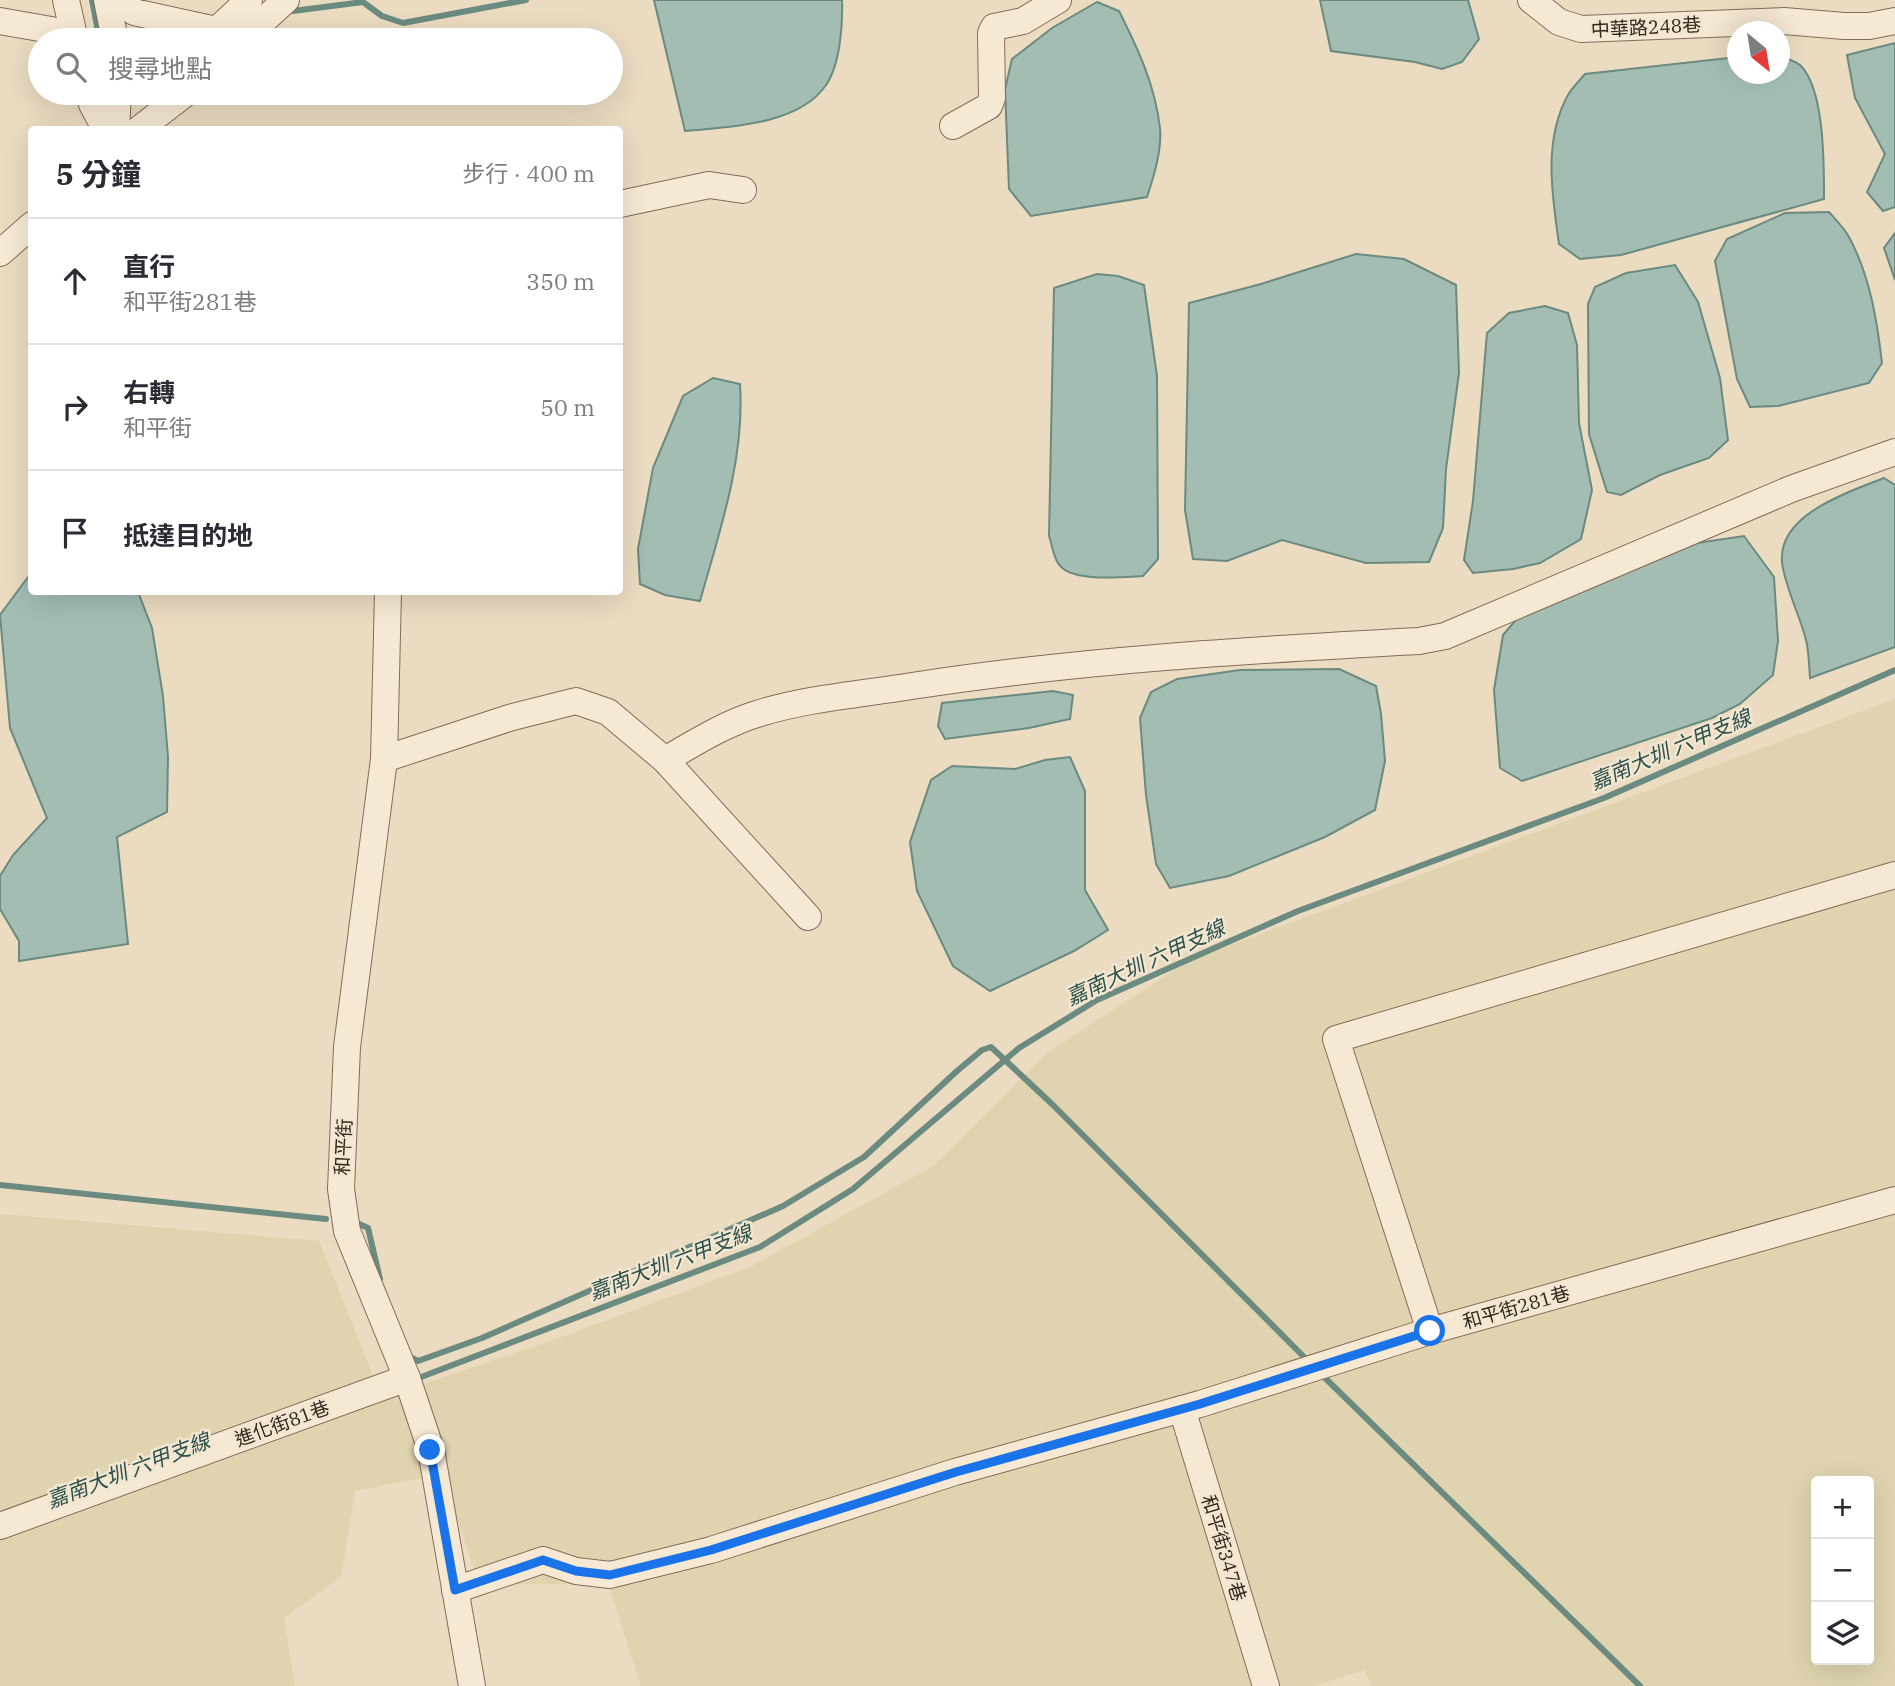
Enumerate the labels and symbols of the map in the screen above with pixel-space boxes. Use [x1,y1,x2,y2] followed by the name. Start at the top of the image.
[1590,12,1702,42] street label: 中華路248巷
[1727,21,1790,84] north arrow
[1585,702,1757,796] water label: 嘉南大圳 六甲支線
[1061,912,1231,1011] water label: 嘉南大圳 六甲支線
[330,1118,356,1176] street label: 和平街
[584,1217,757,1306] water label: 嘉南大圳 六甲支線
[1460,1280,1572,1334] street label: 和平街281巷
[1414,1315,1445,1346] route start
[231,1395,333,1451] street label: 進化街81巷
[42,1425,215,1514] water label: 嘉南大圳 六甲支線
[414,1434,445,1465] route end
[1196,1492,1252,1604] street label: 和平街347巷

